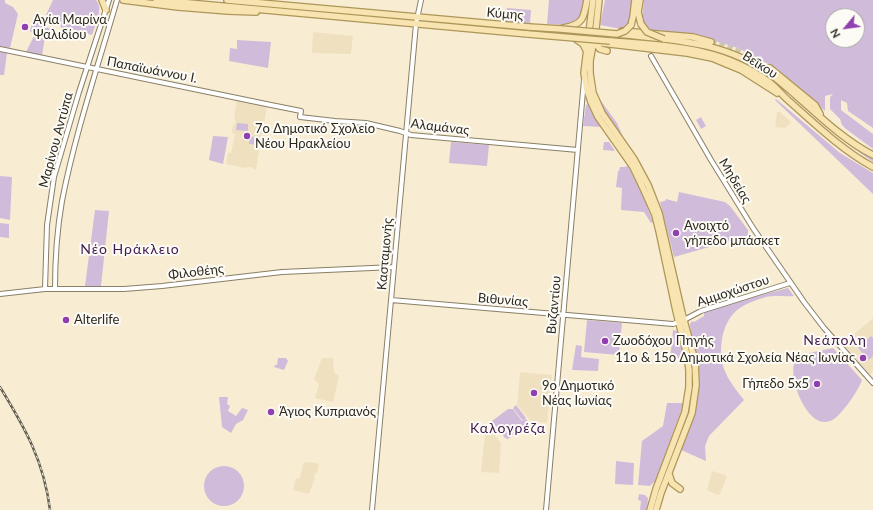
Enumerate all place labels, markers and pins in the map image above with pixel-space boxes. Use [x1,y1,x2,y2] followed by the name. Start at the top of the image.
[33,12,107,43] place label: Αγία Μαρίνα Ψαλιδίου
[20,22,30,32] marker: Αγία Μαρίνα Ψαλιδίου
[255,121,375,152] place label: 7ο Δημοτικό Σχολείο Νέου Ηρακλείου
[242,131,252,141] marker: 7ο Δημοτικό Σχολείο Νέου Ηρακλείου
[684,218,780,249] place label: Ανοιχτό γήπεδο μπάσκετ
[671,228,681,238] marker: Ανοιχτό γήπεδο μπάσκετ
[74,312,119,328] place label: Alterlife
[61,315,71,325] marker: Alterlife
[613,333,714,349] place label: Ζωοδόχου Πηγής
[600,336,610,346] marker: Ζωοδόχου Πηγής
[615,350,855,366] place label: 11ο & 15ο Δημοτικά Σχολεία Νέας Ιωνίας
[858,353,868,363] marker: 11ο & 15ο Δημοτικά Σχολεία Νέας Ιωνίας
[742,376,809,392] place label: Γήπεδο 5x5
[542,378,614,409] place label: 9ο Δημοτικό Νέας Ιωνίας
[812,379,822,389] marker: Γήπεδο 5x5
[529,388,539,398] marker: 9ο Δημοτικό Νέας Ιωνίας
[279,404,376,420] place label: Άγιος Κυπριανός
[266,407,276,417] marker: Άγιος Κυπριανός

